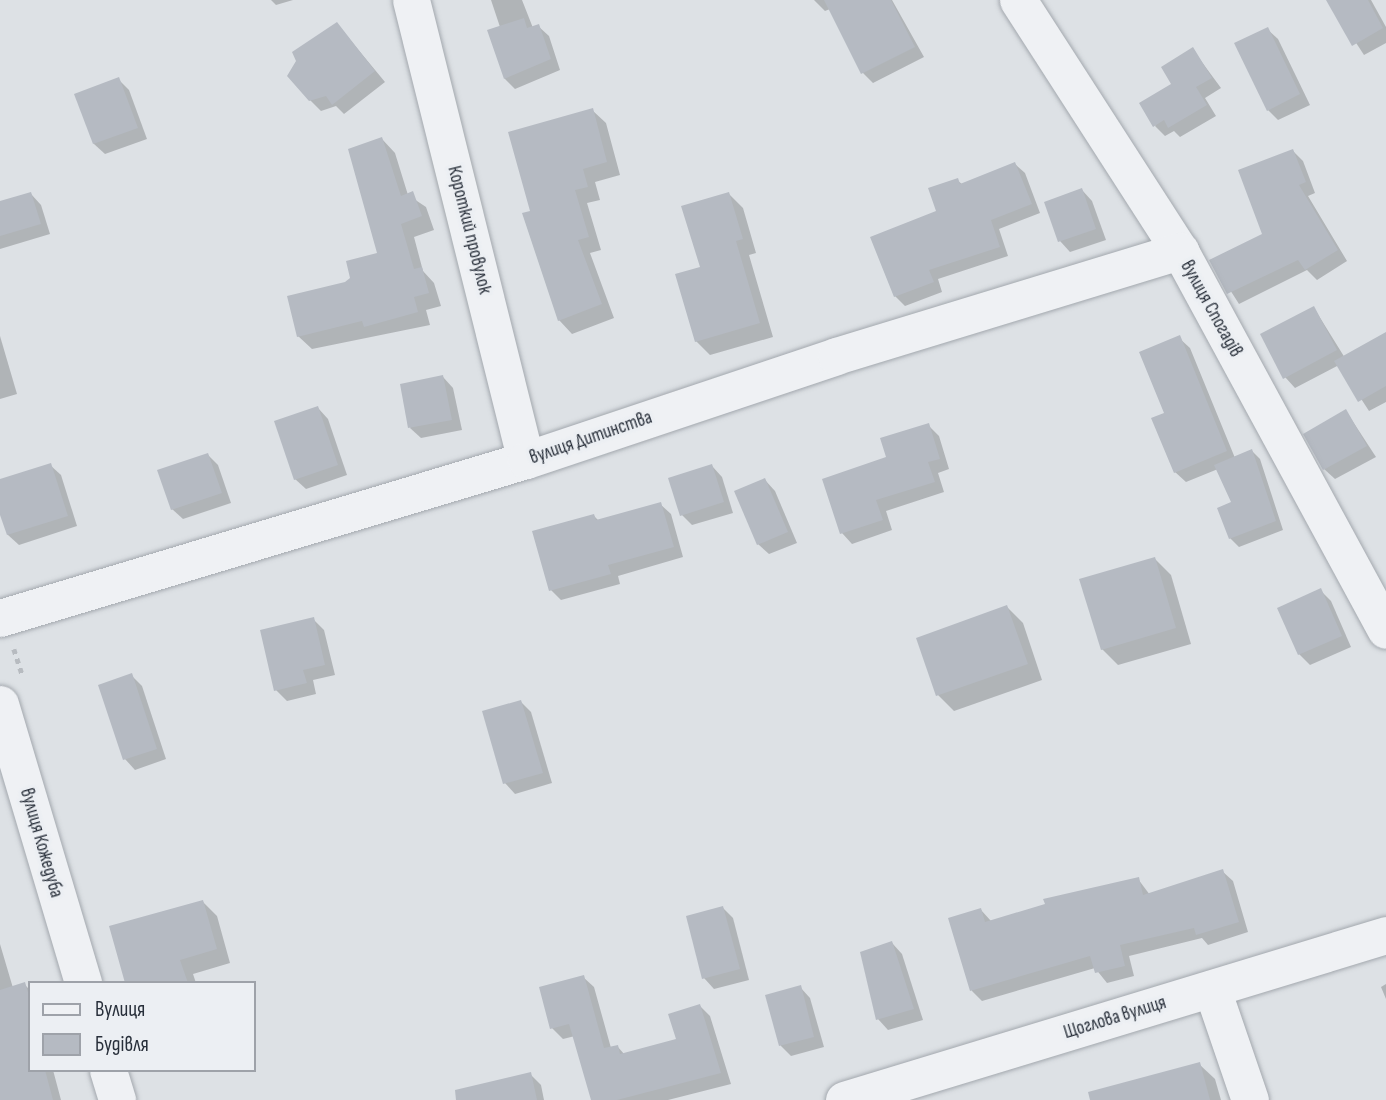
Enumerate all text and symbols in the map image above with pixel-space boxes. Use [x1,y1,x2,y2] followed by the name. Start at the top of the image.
[442,164,496,296] street label: Короткий провулок
[1175,257,1247,361] street label: вулиця Спогадів
[527,406,655,470] street label: вулиця Дитинства
[15,786,67,900] street label: вулиця Кожедуба
[28,981,256,1072] legend
[1061,992,1169,1044] street label: Щоглова вулиця
[95,997,145,1022] text: Вулиця
[95,1032,149,1057] text: Будівля

